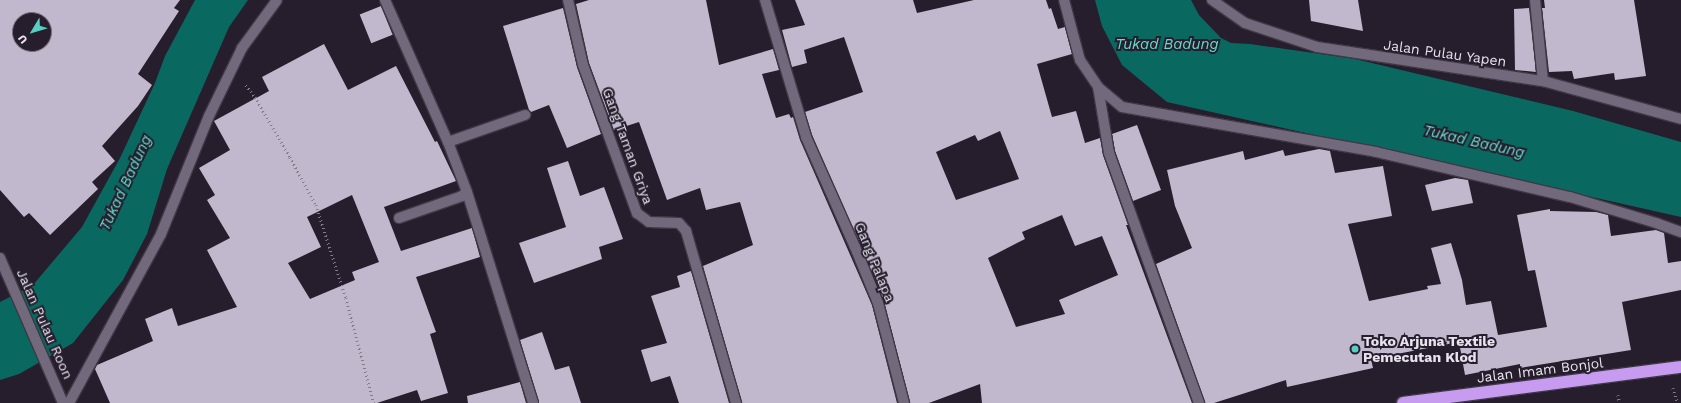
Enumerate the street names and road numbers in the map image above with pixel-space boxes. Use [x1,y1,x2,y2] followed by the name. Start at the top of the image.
[1382,36,1508,70] street label: Jalan Pulau Yapen
[599,85,657,207] street label: Gang Taman Griya
[851,220,899,304] street label: Gang Palapa
[13,266,77,382] street label: Jalan Pulau Roon
[1476,354,1604,386] street label: Jalan Imam Bonjol

